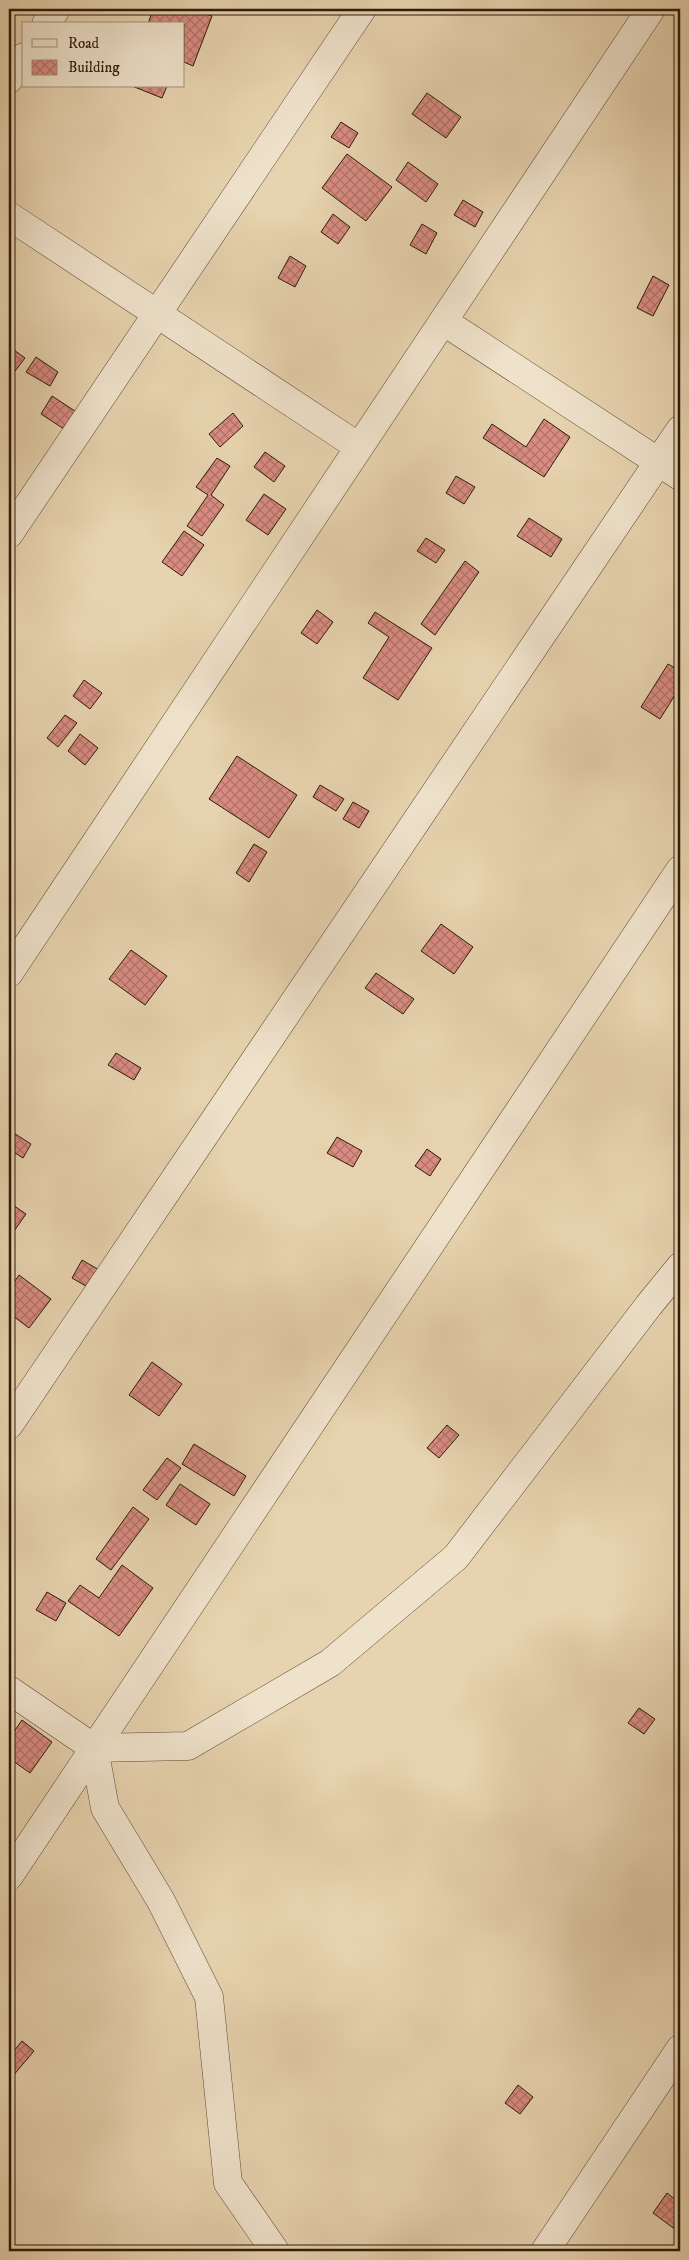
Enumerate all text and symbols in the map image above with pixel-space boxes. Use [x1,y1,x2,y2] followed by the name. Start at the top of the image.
[22,22,185,88] legend
[68,34,100,53] text: Road
[68,58,120,77] text: Building

